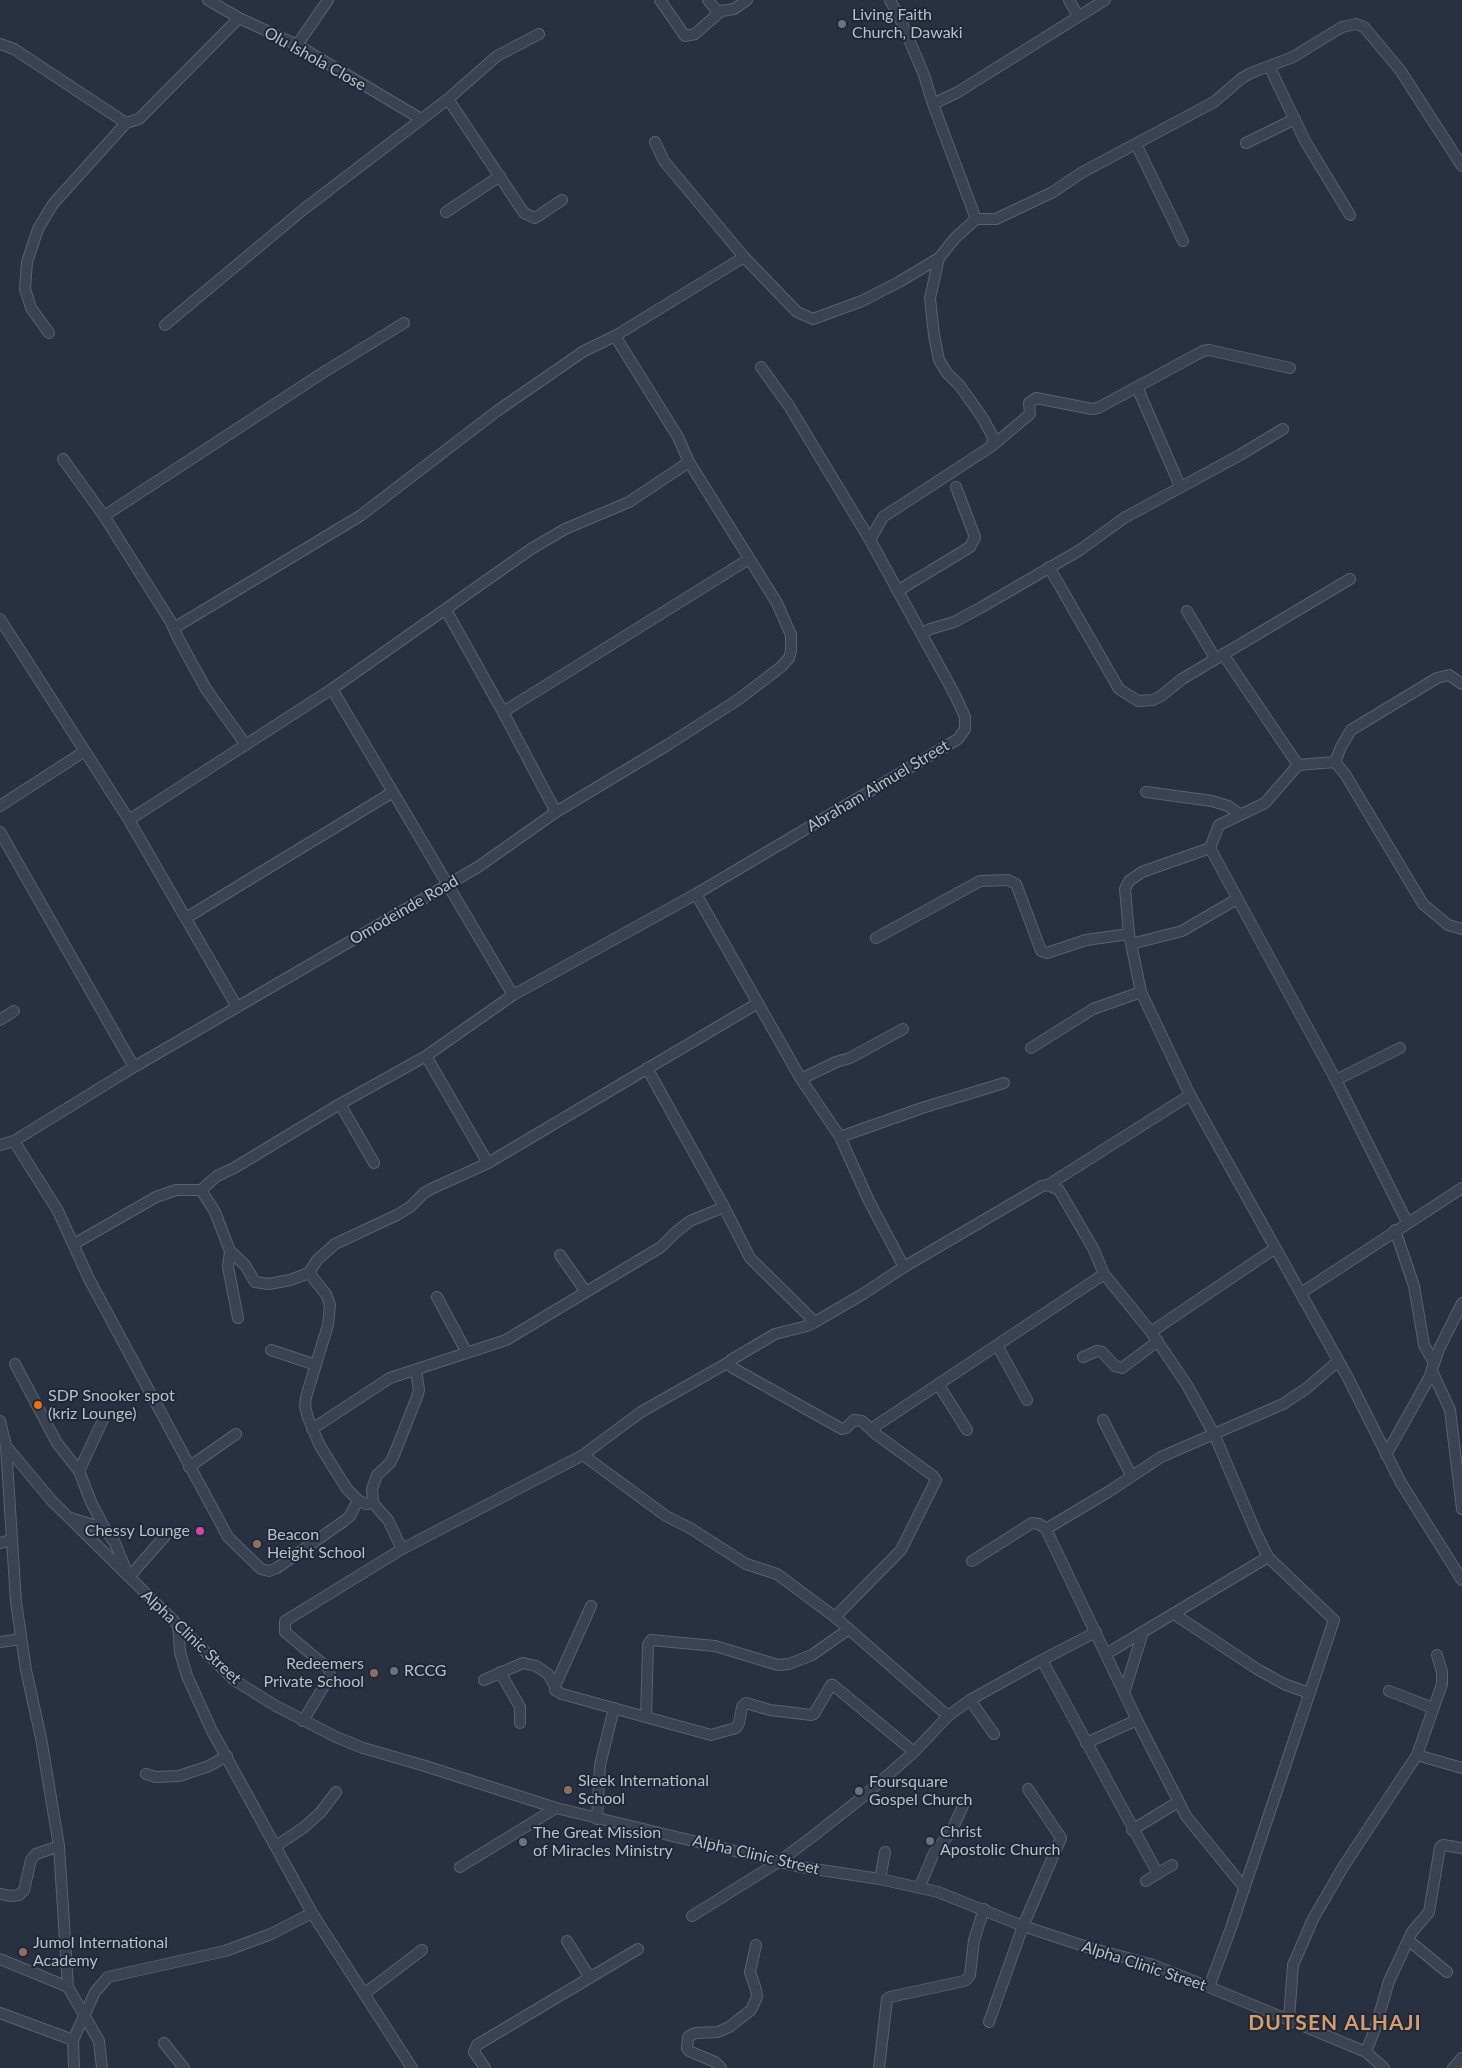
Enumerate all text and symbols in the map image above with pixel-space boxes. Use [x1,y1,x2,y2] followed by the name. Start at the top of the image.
[852,5,963,43] place label: Living Faith Church, Dawaki
[836,18,848,30] marker: Living Faith Church, Dawaki
[261,23,369,95] street label: Olu Ishola Close
[803,736,953,836] street label: Abraham Aimuel Street
[346,871,462,949] street label: Omodeinde Road
[48,1386,175,1424] place label: SDP Snooker spot (kriz Lounge)
[32,1399,44,1411] marker: SDP Snooker spot (kriz Lounge)
[85,1521,190,1541] place label: Chessy Lounge
[194,1525,206,1537] marker: Chessy Lounge
[267,1525,365,1563] place label: Beacon Height School
[251,1538,263,1550] marker: Beacon Height School
[137,1586,245,1688] street label: Alpha Clinic Street
[264,1654,364,1692] place label: Redeemers Private School
[404,1661,447,1681] place label: RCCG
[388,1665,400,1677] marker: RCCG
[368,1667,380,1679] marker: Redeemers Private School
[578,1771,709,1809] place label: Sleek International School
[869,1772,972,1810] place label: Foursquare Gospel Church
[562,1784,574,1796] marker: Sleek International School
[853,1785,865,1797] marker: Foursquare Gospel Church
[940,1822,1060,1860] place label: Christ Apostolic Church
[533,1823,673,1861] place label: The Great Mission of Miracles Ministry
[691,1831,821,1879] street label: Alpha Clinic Street
[924,1835,936,1847] marker: Christ Apostolic Church
[517,1836,529,1848] marker: The Great Mission of Miracles Ministry
[33,1933,168,1971] place label: Jumol International Academy
[1079,1937,1209,1995] street label: Alpha Clinic Street
[17,1946,29,1958] marker: Jumol International Academy
[1247,2010,1423,2036] district label: DUTSEN ALHAJI

